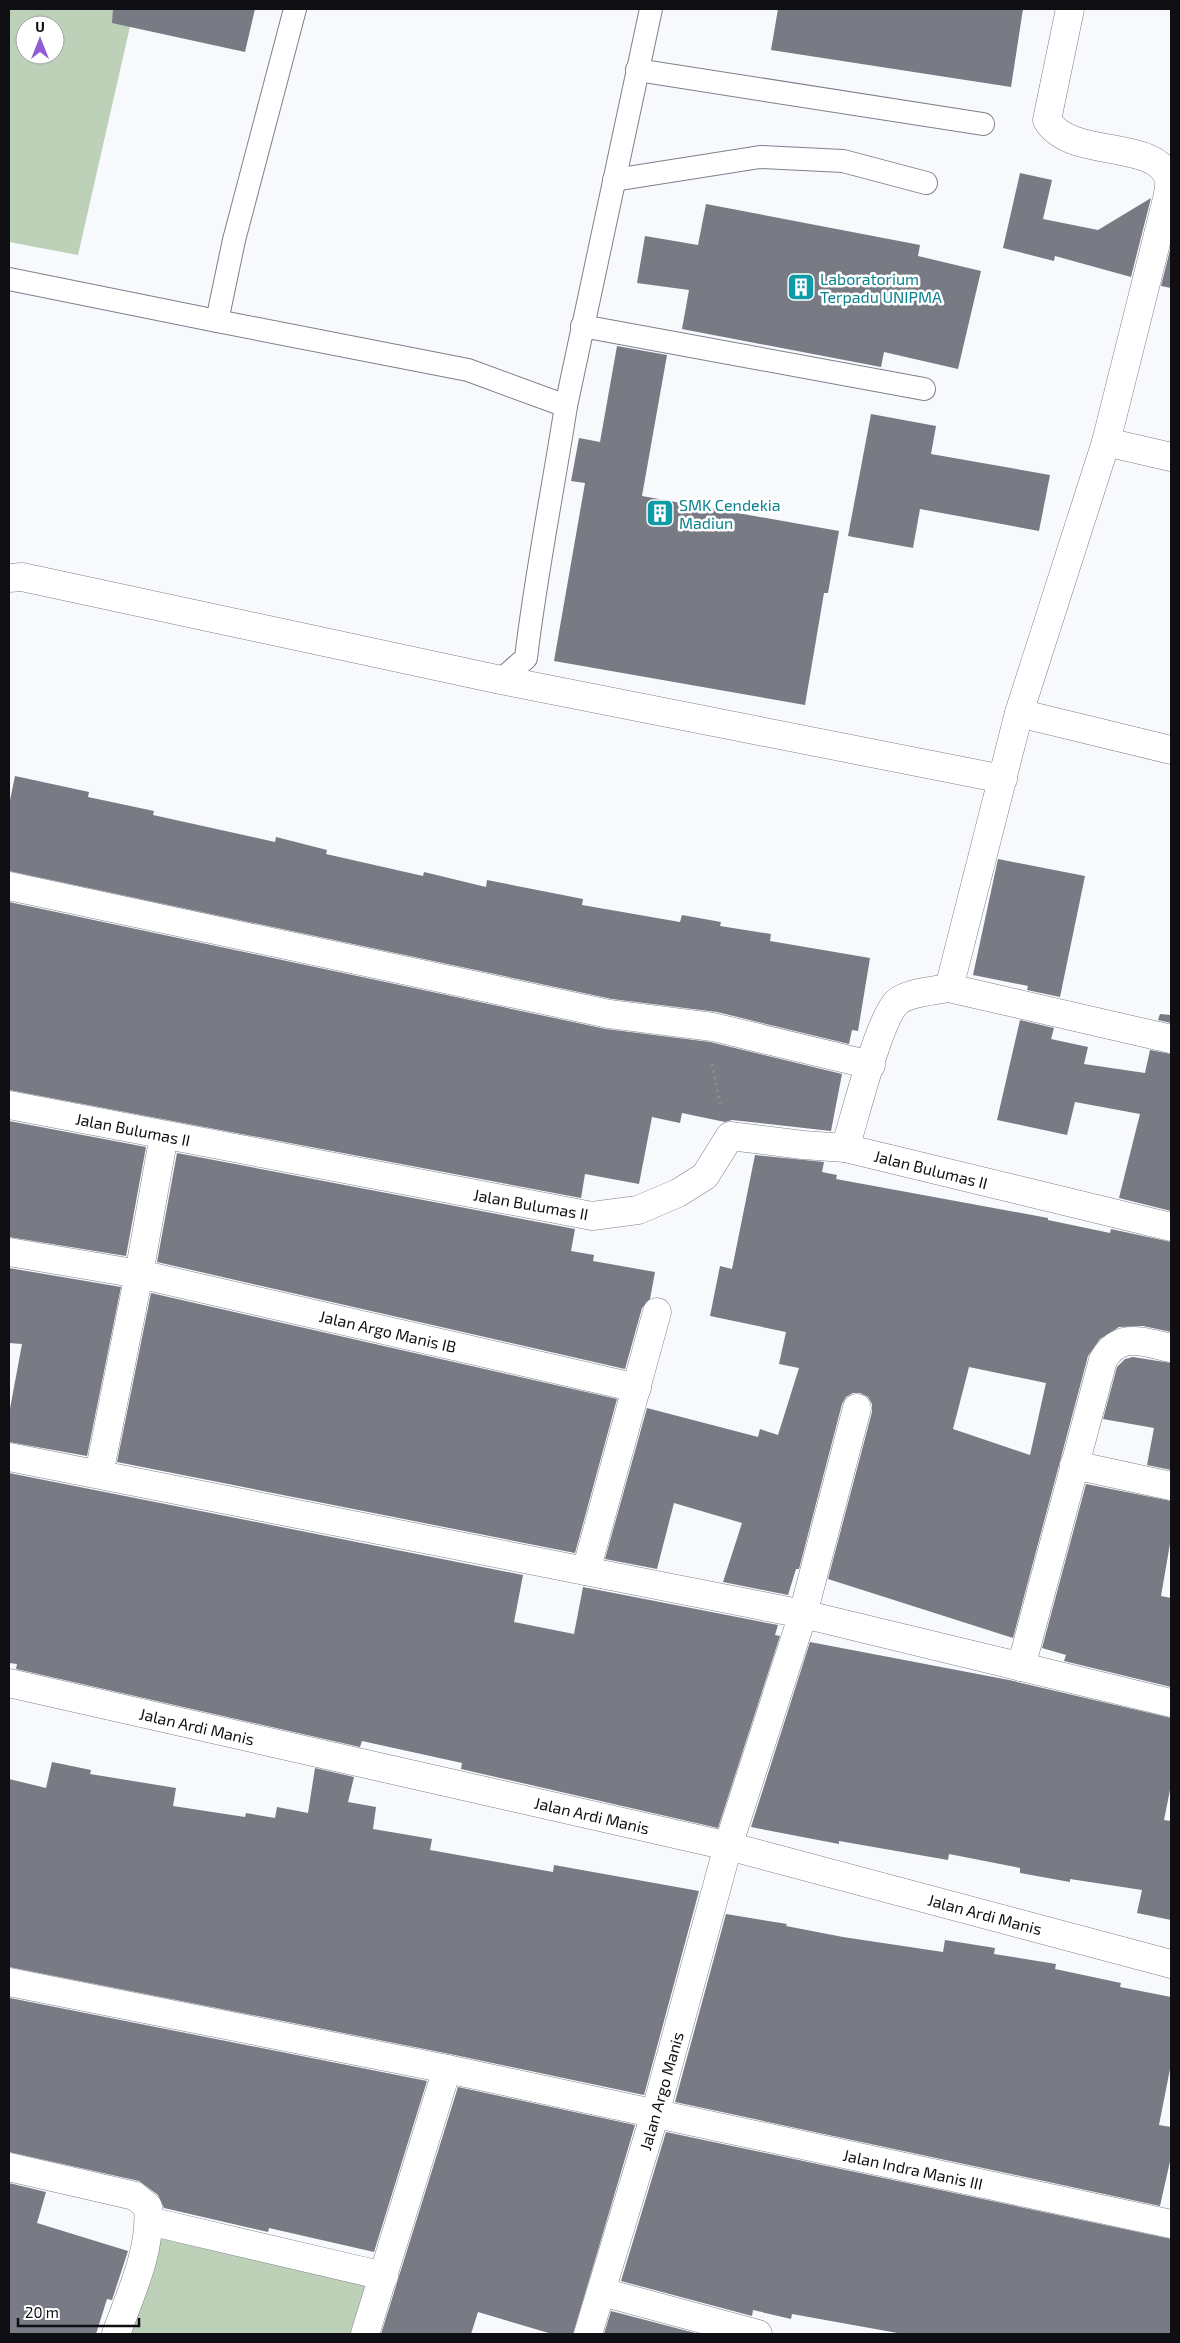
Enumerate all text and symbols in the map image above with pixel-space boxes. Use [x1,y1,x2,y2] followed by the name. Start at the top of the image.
[15,15,65,65] north arrow
[35,18,45,35] text: U
[820,269,942,306] place label: Laboratorium Terpadu UNIPMA
[786,272,816,302] building icon: Laboratorium Terpadu UNIPMA
[679,495,781,532] place label: SMK Cendekia Madiun
[645,498,675,528] building icon: SMK Cendekia Madiun
[74,1109,192,1149] street label: Jalan Bulumas II
[872,1146,990,1192] street label: Jalan Bulumas II
[472,1185,590,1223] street label: Jalan Bulumas II
[318,1306,458,1356] street label: Jalan Argo Manis IB
[138,1704,256,1748] street label: Jalan Ardi Manis
[533,1793,651,1837] street label: Jalan Ardi Manis
[926,1890,1044,1938] street label: Jalan Ardi Manis
[635,2030,687,2152] street label: Jalan Argo Manis
[841,2145,985,2193] street label: Jalan Indra Manis III
[18,2296,139,2328] scale bar
[25,2303,59,2321] text: 20 m

